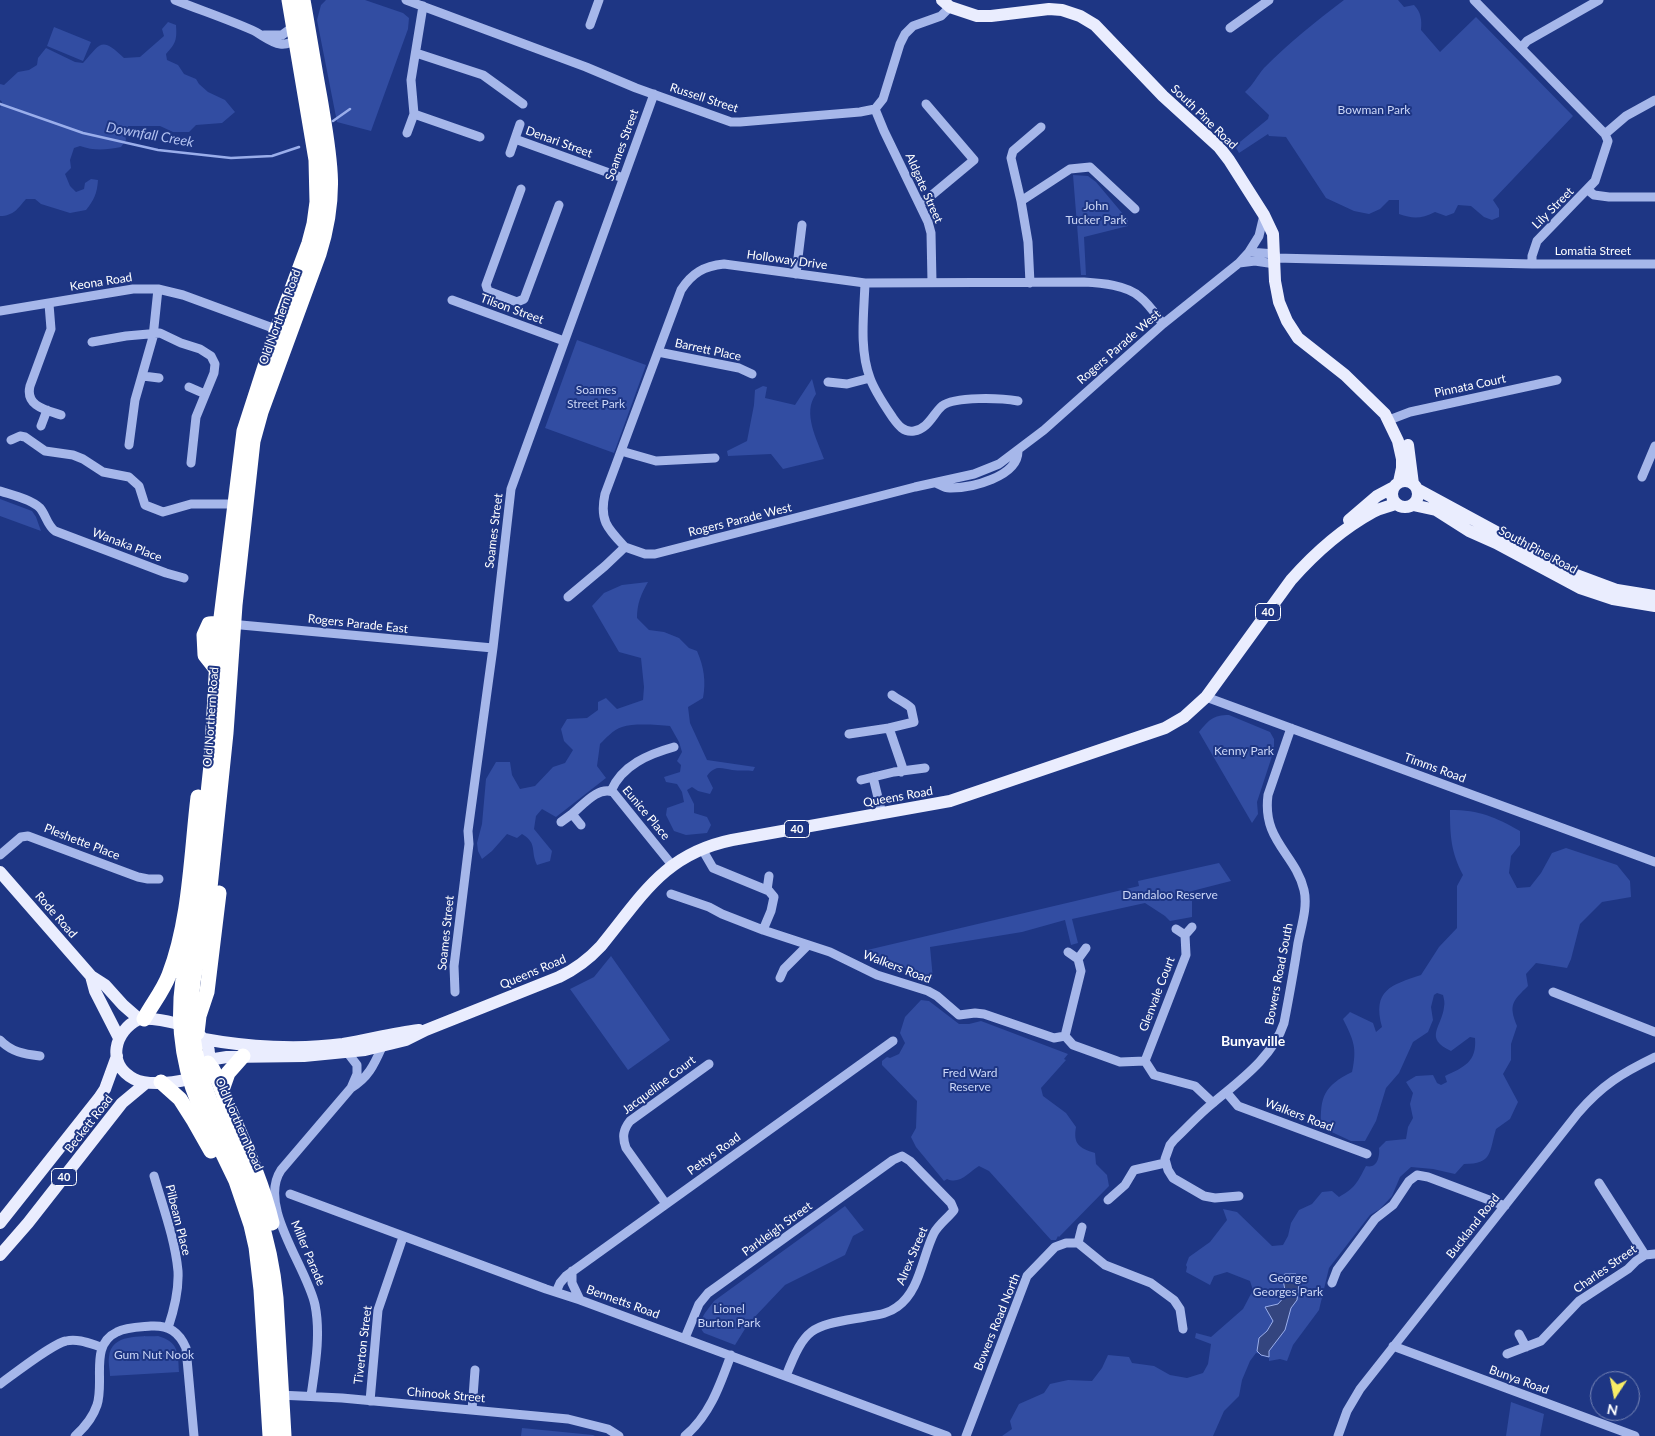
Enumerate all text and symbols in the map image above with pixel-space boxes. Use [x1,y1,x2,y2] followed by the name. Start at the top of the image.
[668,80,740,116] street label: Russell Street
[1168,82,1240,152] street label: South Pine Road
[1338,103,1410,117] park label: Bowman Park
[602,107,642,183] street label: Soames Street
[105,119,195,151] water label: Downfall Creek
[524,123,594,161] street label: Denari Street
[902,151,946,225] street label: Aldgate Street
[1529,184,1577,232] street label: Lily Street
[1065,199,1127,227] park label: John Tucker Park
[1555,244,1631,258] street label: Lomatia Street
[746,247,828,273] street label: Holloway Drive
[256,267,304,367] street label: Old Northern Road
[69,270,133,294] street label: Keona Road
[478,291,546,327] street label: Tilson Street
[1074,307,1164,387] street label: Rogers Parade West
[673,336,743,364] street label: Barrett Place
[1433,371,1507,401] street label: Pinnata Court
[567,383,625,411] park label: Soames Street Park
[482,493,506,569] street label: Soames Street
[687,500,793,540] street label: Rogers Parade West
[1496,523,1580,577] street label: South Pine Road
[90,525,164,565] street label: Wanaka Place
[1256,604,1280,620] road number: 40
[307,612,409,636] street label: Rogers Parade East
[200,666,222,768] street label: Old Northern Road
[1214,744,1274,758] park label: Kenny Park
[1402,750,1468,786] street label: Timms Road
[619,783,673,843] street label: Eunice Place
[862,784,934,810] street label: Queens Road
[42,821,122,863] street label: Pleshette Place
[784,821,810,838] road number: 40
[1122,888,1218,902] park label: Dandaloo Reserve
[32,889,80,941] street label: Rode Road
[435,895,457,971] street label: Soames Street
[1262,922,1296,1026] street label: Bowers Road South
[861,947,933,987] street label: Walkers Road
[498,952,568,992] street label: Queens Road
[1136,955,1178,1033] street label: Glenvale Court
[1221,1033,1285,1049] district label: Bunyaville
[620,1053,698,1117] street label: Jacqueline Court
[942,1066,998,1094] park label: Fred Ward Reserve
[212,1075,266,1173] street label: Old Northern Road
[62,1092,116,1156] street label: Beckett Road
[1263,1095,1335,1135] street label: Walkers Road
[685,1130,743,1178] street label: Pettys Road
[52,1168,76,1186] road number: 40
[162,1183,194,1257] street label: Pilbeam Place
[1443,1191,1503,1261] street label: Buckland Road
[739,1199,815,1259] street label: Parkleigh Street
[288,1218,328,1288] street label: Miller Parade
[893,1225,931,1287] street label: Alrex Street
[1571,1242,1639,1296] street label: Charles Street
[971,1271,1023,1373] street label: Bowers Road North
[1253,1271,1323,1299] park label: George Georges Park
[584,1282,662,1322] street label: Bennetts Road
[698,1302,760,1330] park label: Lionel Burton Park
[351,1305,375,1385] street label: Tiverton Street
[114,1348,194,1362] park label: Gum Nut Nook
[1487,1363,1551,1397] street label: Bunya Road
[1590,1371,1640,1421] north arrow
[406,1384,486,1406] street label: Chinook Street
[1605,1401,1619,1420] text: N

